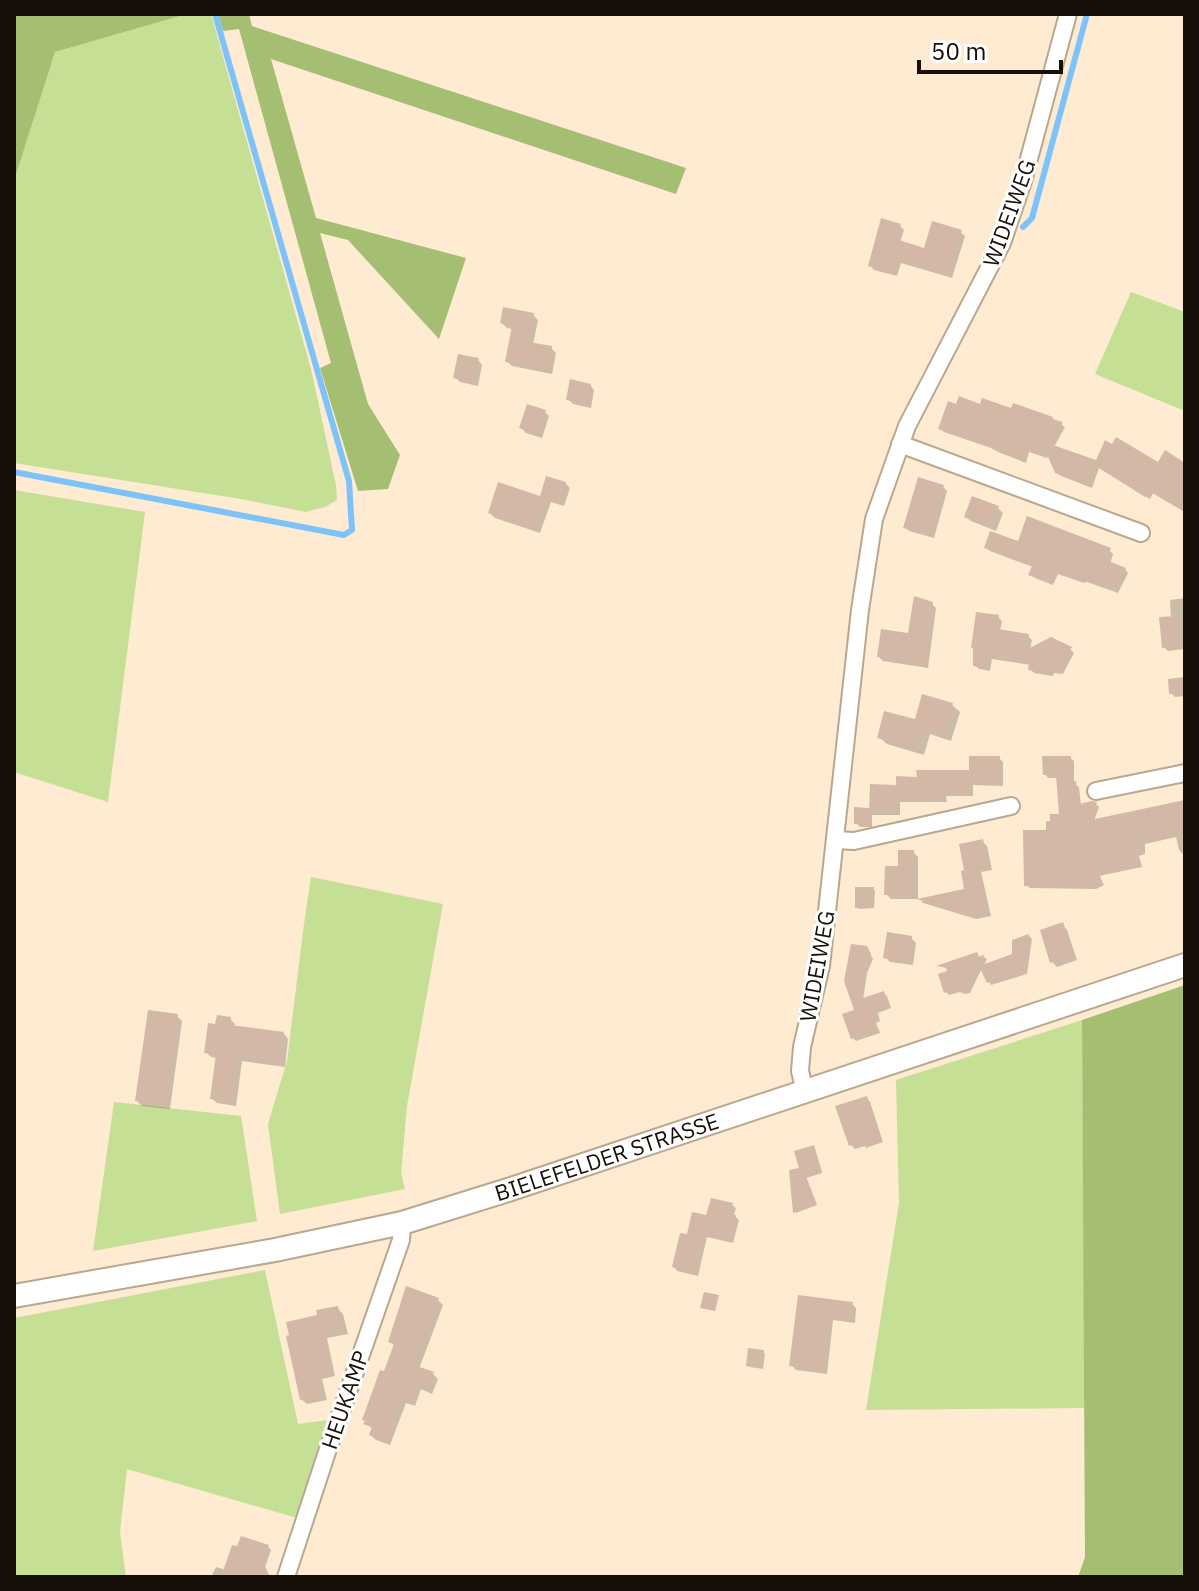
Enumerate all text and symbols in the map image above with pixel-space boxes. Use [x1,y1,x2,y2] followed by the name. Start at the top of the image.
[919,24,1061,74] scale bar
[931,35,986,67] text: 50 m
[976,155,1041,271] street label: WIDEIWEG
[792,908,841,1024] street label: WIDEIWEG
[491,1106,722,1207] street label: BIELEFELDER STRASSE
[314,1347,375,1453] street label: HEUKAMP

